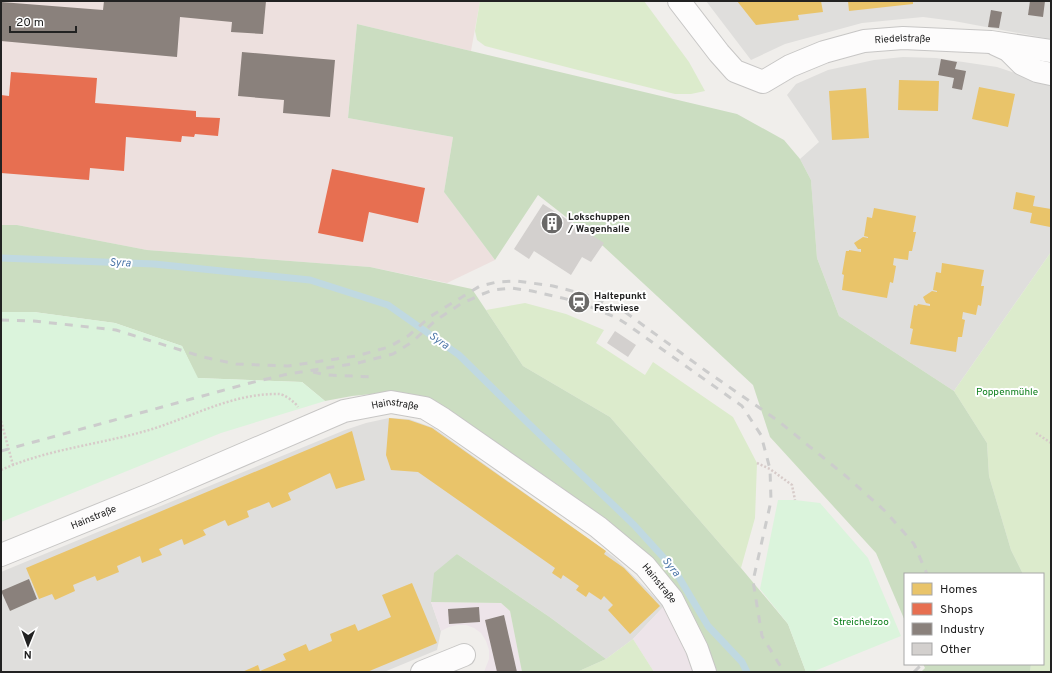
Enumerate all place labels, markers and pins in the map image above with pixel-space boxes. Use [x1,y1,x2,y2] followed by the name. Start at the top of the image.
[539,210,565,236] building icon: Lokschuppen / Wagenhalle
[567,211,630,236] place label: Lokschuppen / Wagenhalle
[566,289,592,315] station icon: Haltepunkt Festwiese
[594,290,646,315] place label: Haltepunkt Festwiese

